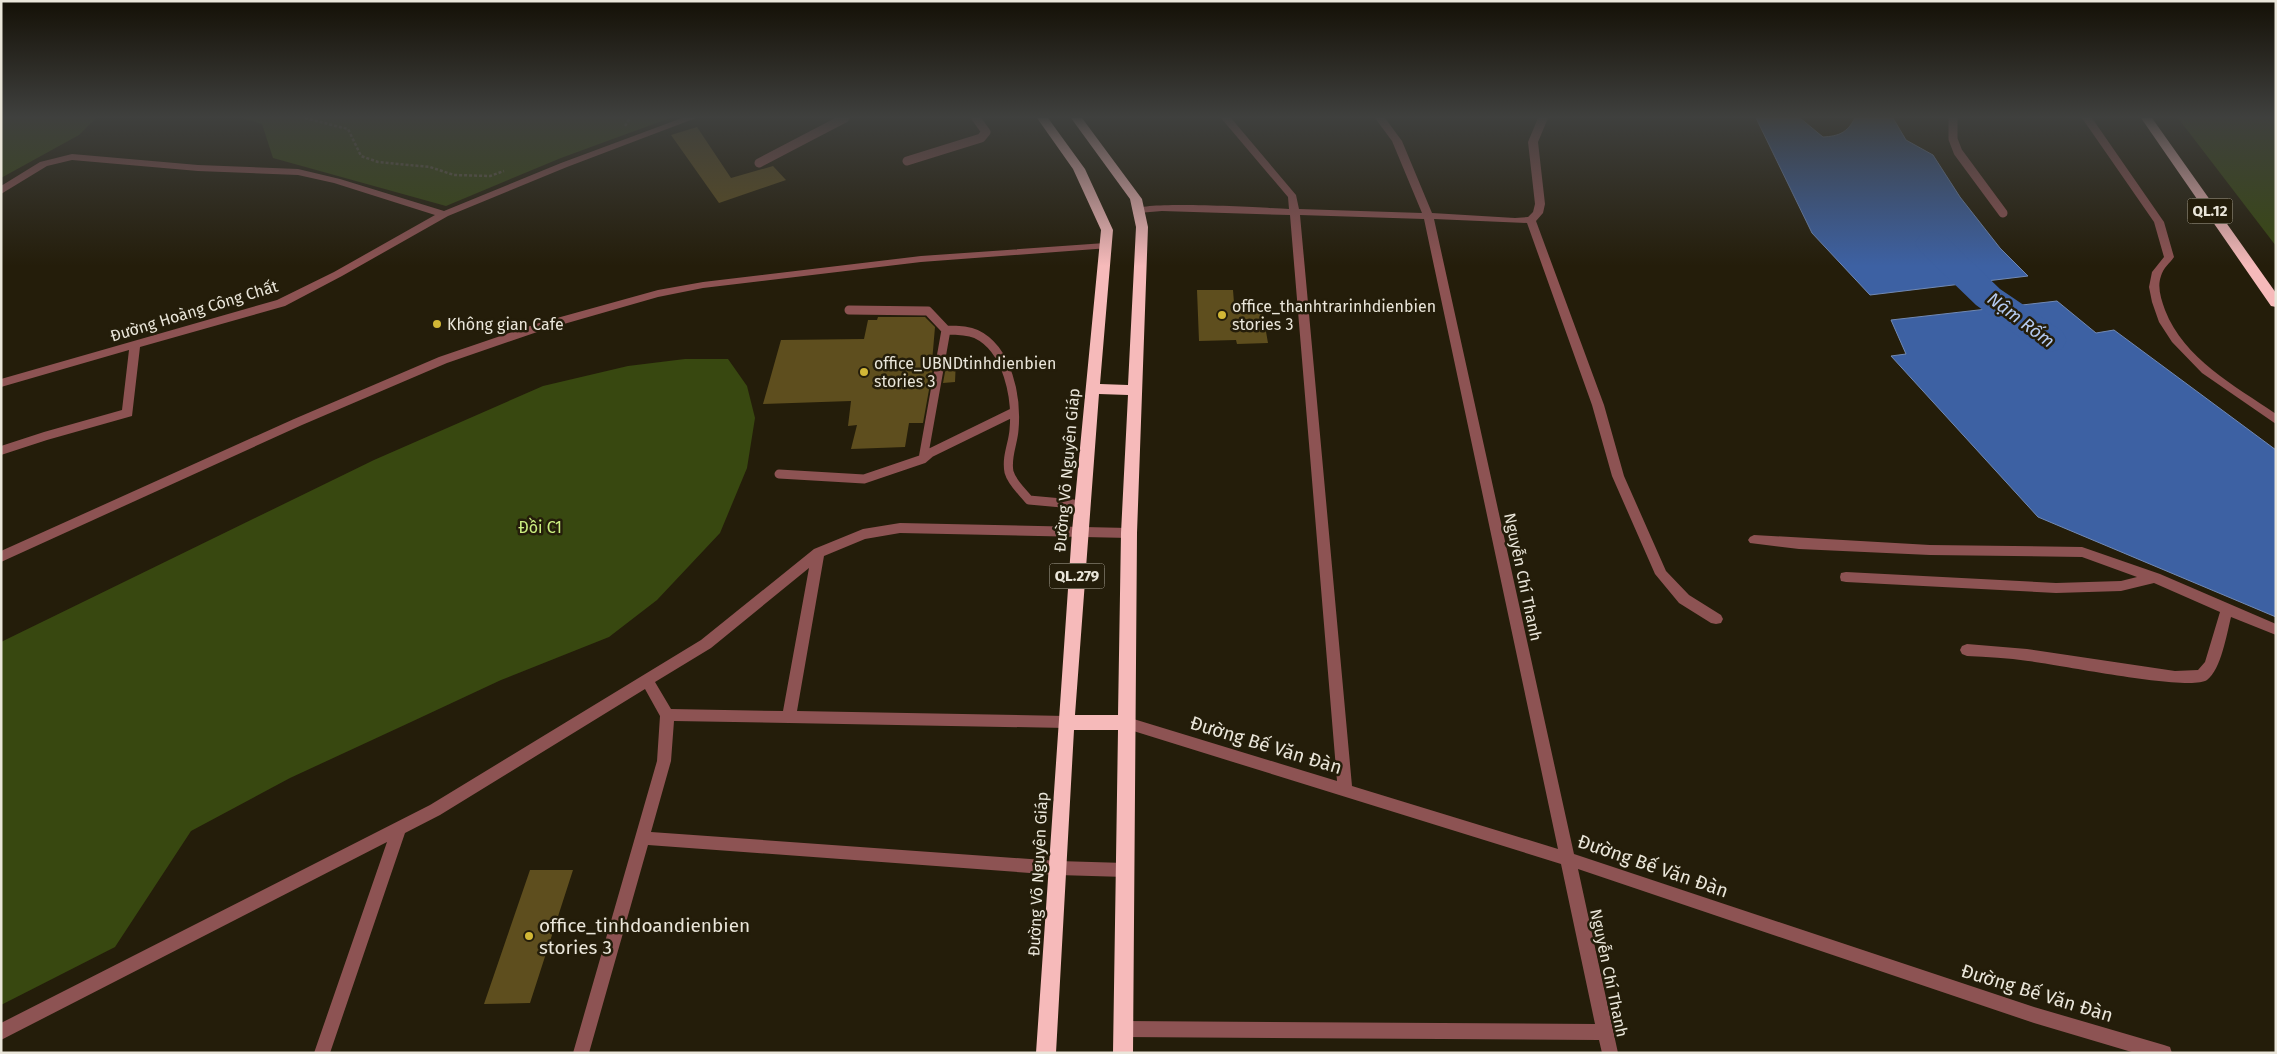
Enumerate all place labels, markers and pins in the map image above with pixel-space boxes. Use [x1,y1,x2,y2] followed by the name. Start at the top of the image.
[1232,297,1436,334] place label: office_thanhtrarinhdienbien stories 3
[1216,309,1228,321] marker: office_thanhtrarinhdienbien stories 3
[447,315,564,334] place label: Không gian Cafe
[431,318,443,330] marker: Không gian Cafe
[874,354,1056,391] place label: office_UBNDtinhdienbien stories 3
[858,366,870,378] marker: office_UBNDtinhdienbien stories 3
[539,914,750,959] place label: office_tinhdoandienbien stories 3
[523,930,535,942] marker: office_tinhdoandienbien stories 3

